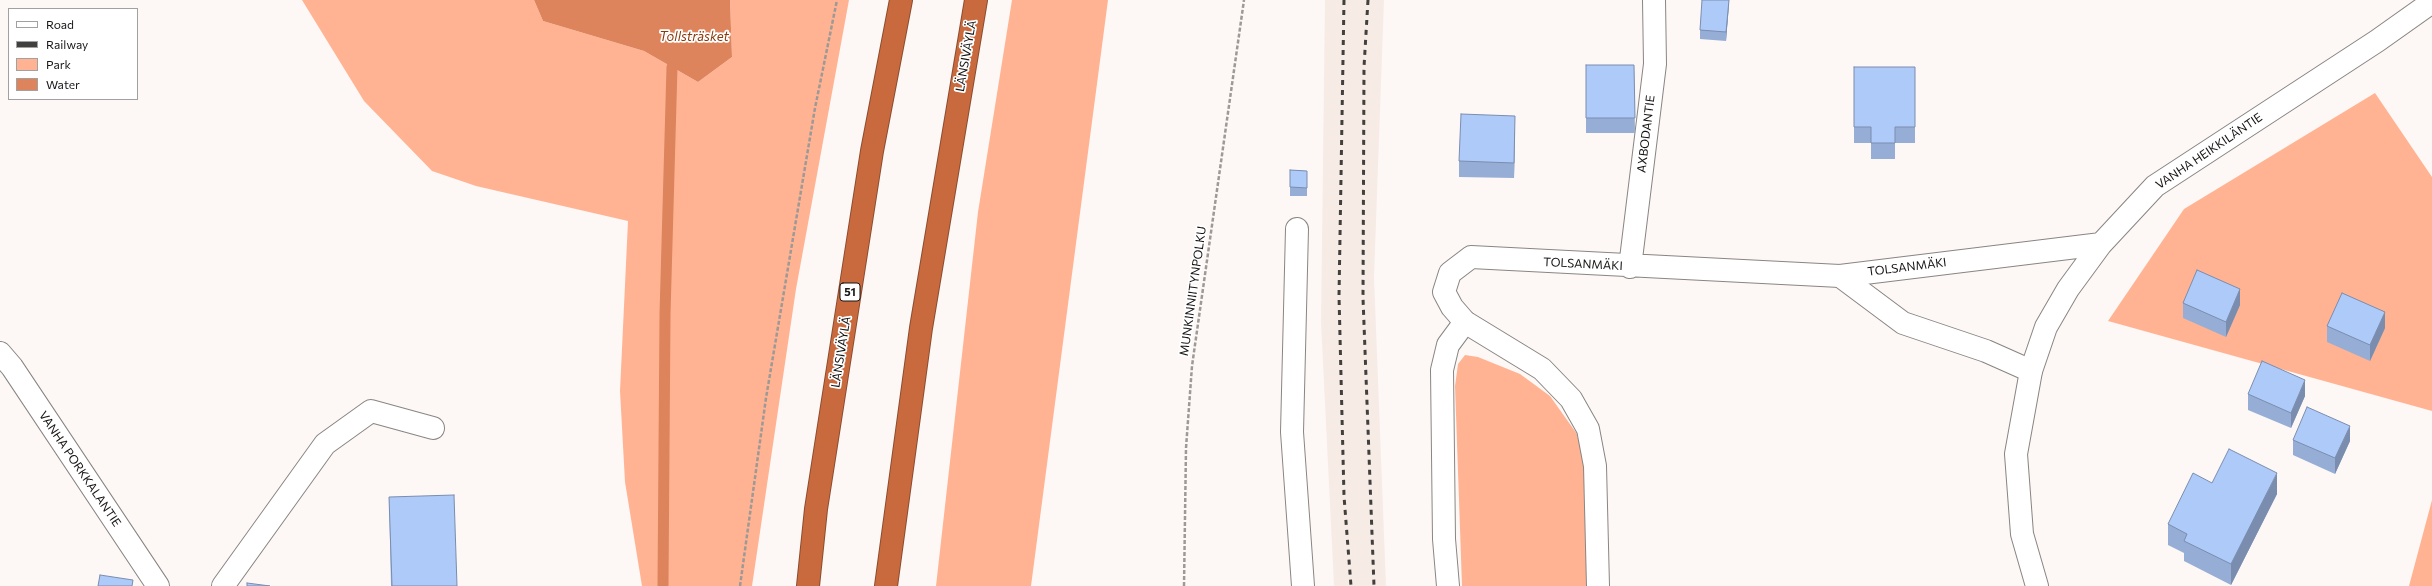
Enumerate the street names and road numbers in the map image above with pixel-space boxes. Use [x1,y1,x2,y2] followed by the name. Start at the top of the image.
[953,19,979,93] street label: LÄNSIVÄYLÄ
[1634,94,1658,174] street label: AXBODANTIE
[2153,110,2265,192] street label: VANHA HEIKKILÄNTIE
[1177,225,1209,357] street label: MUNKINNIITYNPOLKU
[1543,255,1623,273] street label: TOLSANMÄKI
[1867,255,1947,279] street label: TOLSANMÄKI
[840,283,860,301] road number: 51
[828,315,854,389] street label: LÄNSIVÄYLÄ
[36,408,124,530] street label: VANHA PORKKALANTIE

